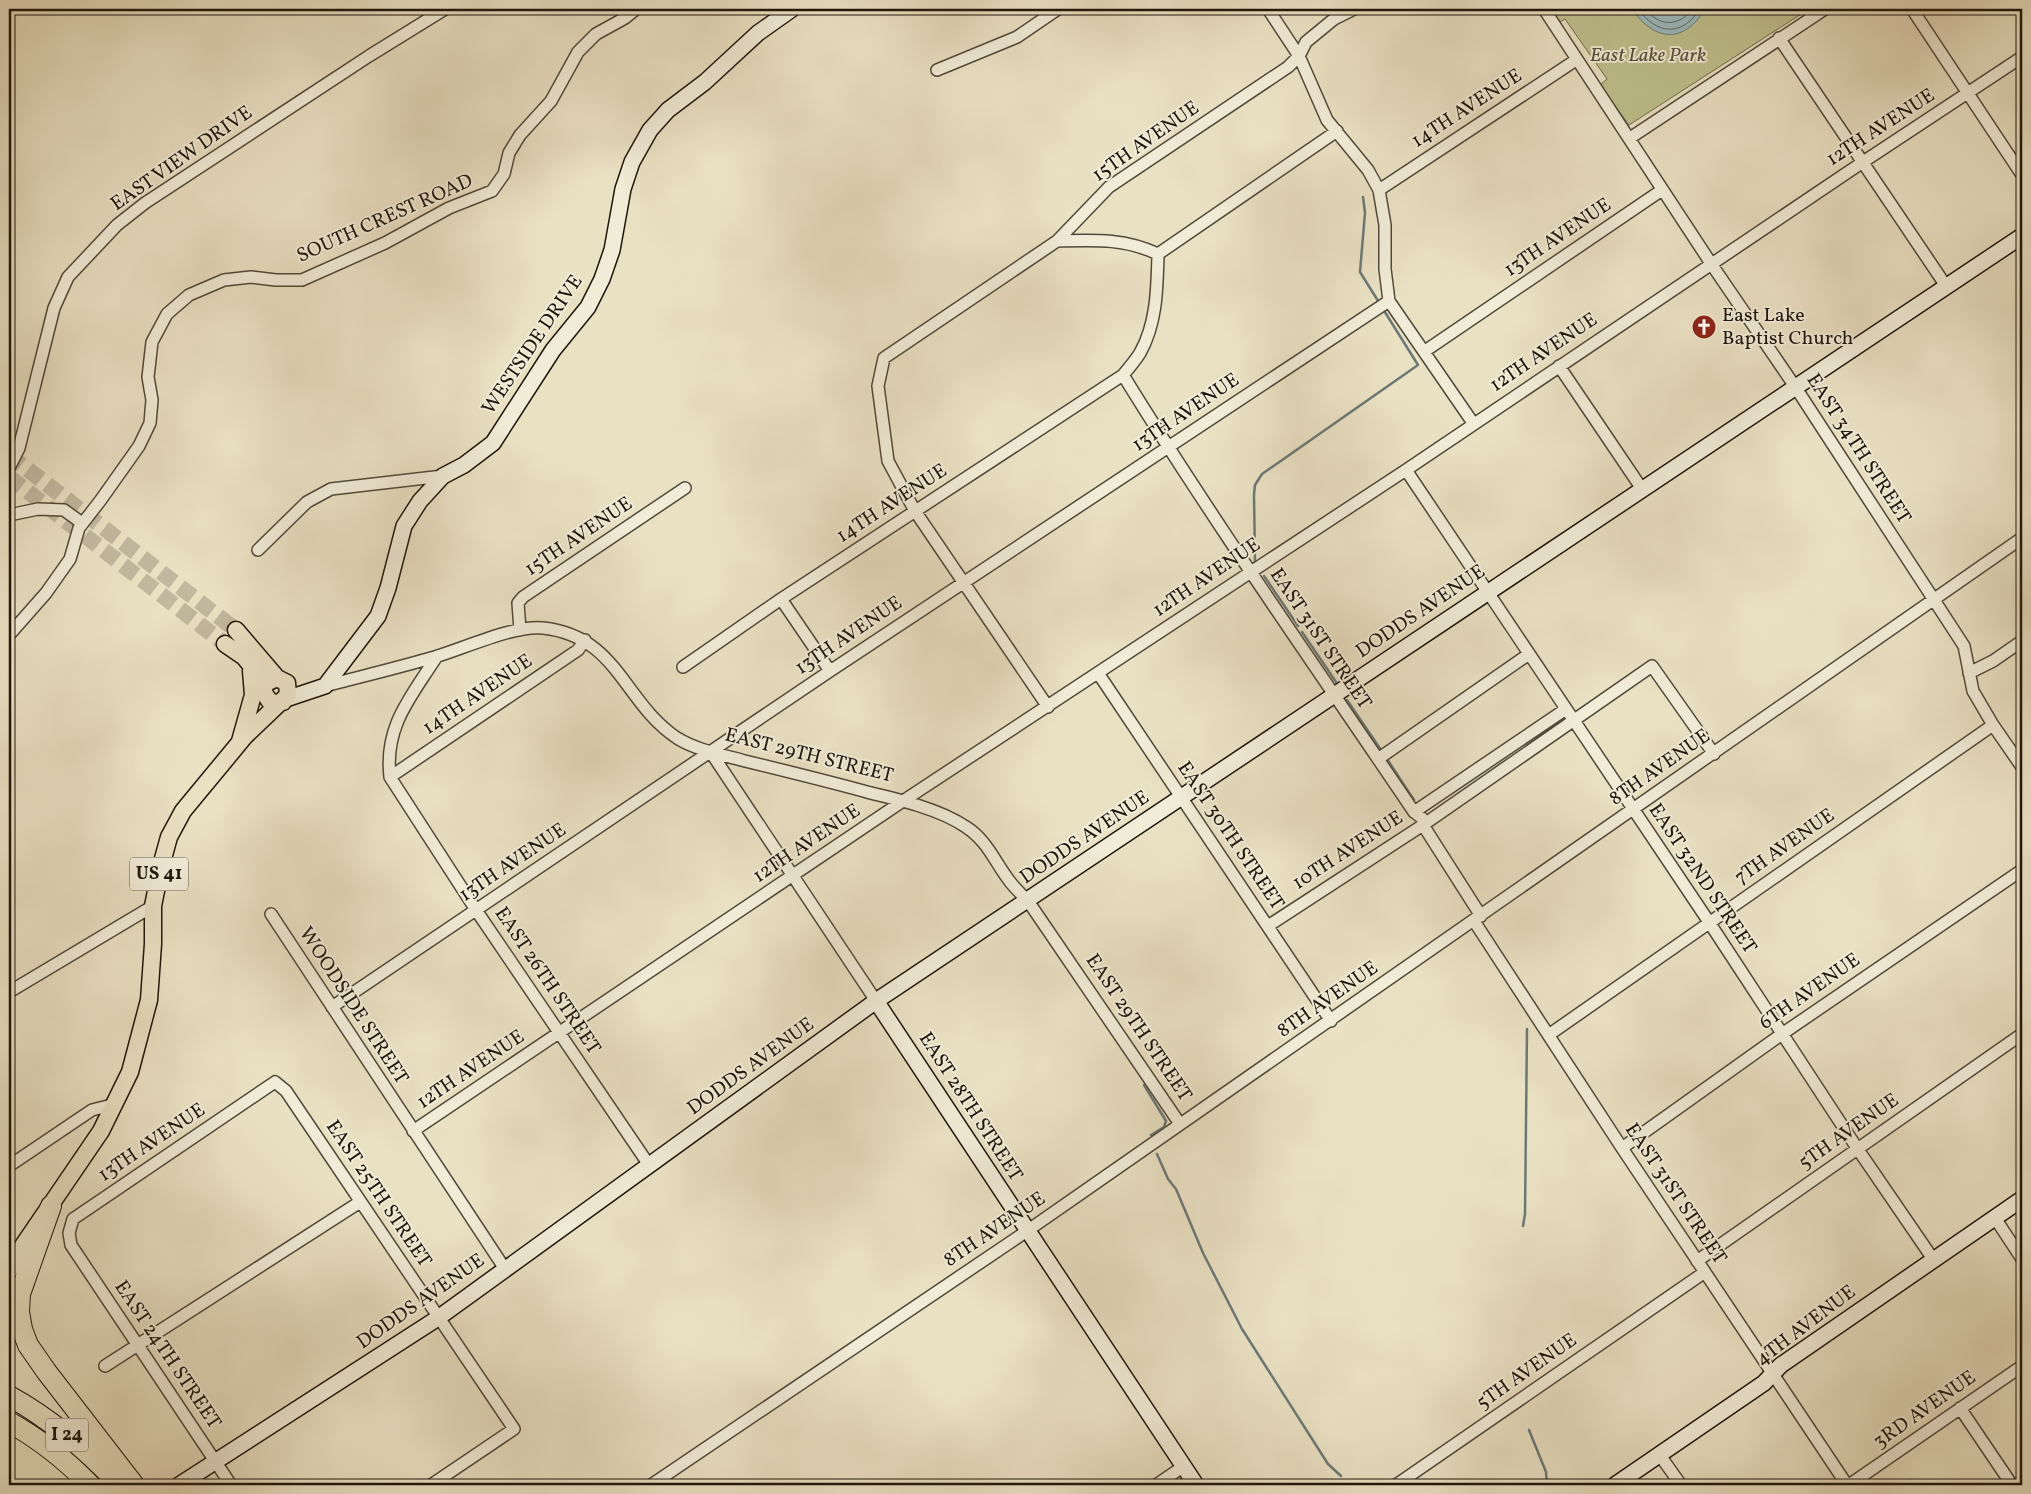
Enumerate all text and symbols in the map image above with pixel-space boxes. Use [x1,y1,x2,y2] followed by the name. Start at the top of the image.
[1590,42,1706,70] park label: East Lake Park
[1406,63,1528,155] street label: 14TH AVENUE
[1821,82,1941,174] street label: 12TH AVENUE
[1087,95,1205,189] street label: 15TH AVENUE
[105,100,259,218] street label: EAST VIEW DRIVE
[292,168,478,270] street label: SOUTH CREST ROAD
[1499,192,1617,284] street label: 13TH AVENUE
[476,270,590,420] street label: WESTSIDE DRIVE
[1722,302,1854,353] place label: East Lake Baptist Church
[1485,307,1603,399] street label: 12TH AVENUE
[1691,314,1717,340] church icon: East Lake Baptist Church
[1127,367,1245,459] street label: 13TH AVENUE
[1799,368,1917,530] street label: EAST 34TH STREET
[831,458,953,550] street label: 14TH AVENUE
[519,490,639,584] street label: 15TH AVENUE
[1148,532,1266,624] street label: 12TH AVENUE
[1351,558,1491,666] street label: DODDS AVENUE
[1262,563,1378,715] street label: EAST 31ST STREET
[790,590,908,682] street label: 13TH AVENUE
[417,648,539,742] street label: 14TH AVENUE
[722,722,897,791] street label: EAST 29TH STREET
[1604,723,1716,813] street label: 8TH AVENUE
[1170,756,1290,916] street label: EAST 30TH STREET
[1015,784,1155,892] street label: DODDS AVENUE
[748,798,866,890] street label: 12TH AVENUE
[1641,798,1763,960] street label: EAST 32ND STREET
[1729,802,1841,892] street label: 7TH AVENUE
[1287,805,1409,897] street label: 10TH AVENUE
[454,817,572,909] street label: 13TH AVENUE
[130,858,188,891] road number: US 41
[487,902,607,1061] street label: EAST 26TH STREET
[291,922,415,1091] street label: WOODSIDE STREET
[1754,947,1866,1037] street label: 6TH AVENUE
[1078,949,1198,1108] street label: EAST 29TH STREET
[1272,955,1384,1045] street label: 8TH AVENUE
[682,1011,820,1123] street label: DODDS AVENUE
[412,1024,530,1116] street label: 12TH AVENUE
[911,1027,1029,1187] street label: EAST 28TH STREET
[1793,1087,1905,1177] street label: 5TH AVENUE
[93,1097,211,1189] street label: 13TH AVENUE
[318,1115,438,1273] street label: EAST 25TH STREET
[1617,1118,1733,1270] street label: EAST 31ST STREET
[938,1186,1052,1274] street label: 8TH AVENUE
[351,1247,491,1357] street label: DODDS AVENUE
[107,1275,227,1435] street label: EAST 24TH STREET
[1750,1279,1862,1373] street label: 4TH AVENUE
[1471,1327,1583,1417] street label: 5TH AVENUE
[1868,1364,1982,1456] street label: 3RD AVENUE
[46,1418,88,1452] road number: I 24

